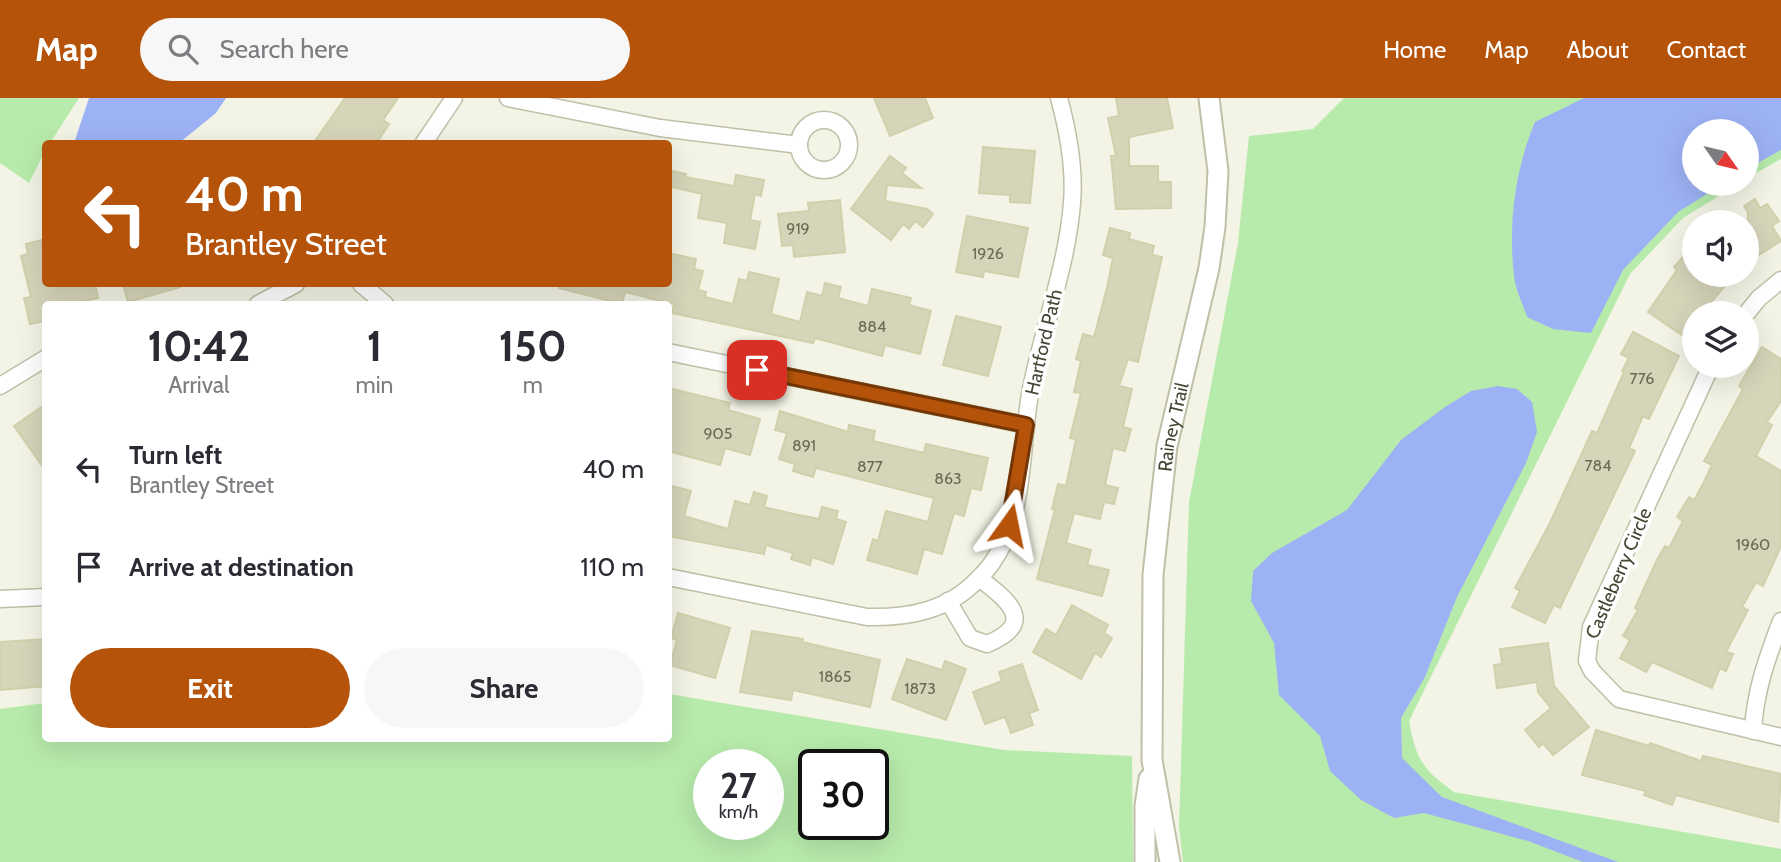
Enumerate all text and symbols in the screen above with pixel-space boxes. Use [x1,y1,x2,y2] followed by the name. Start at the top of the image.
[140,18,630,81] search box
[35,29,98,69] text: Map
[164,30,202,68] icon: search
[220,33,349,65] text: Search here
[1383,35,1446,64] text: Home
[1484,35,1529,64] text: Map
[1567,35,1629,64] text: About
[1667,35,1746,64] text: Contact
[1682,119,1759,196] north arrow
[1682,119,1759,378] map controls
[185,164,304,223] text: 40 m
[70,168,161,259] icon: left
[1682,210,1759,287] button: sound
[786,219,810,238] house number: 919
[185,224,387,263] text: Brantley Street
[972,244,1004,263] house number: 1926
[1020,287,1067,397] street label: Hartford Path
[1682,301,1759,378] button: layers
[858,317,886,336] house number: 884
[147,320,250,372] text: 10:42
[367,320,382,372] text: 1
[499,320,567,372] text: 150
[727,340,787,400] pin
[738,351,776,389] icon: arrive
[1630,369,1654,388] house number: 776
[168,371,229,399] text: Arrival
[356,371,393,399] text: min
[523,371,543,399] text: m
[1153,380,1194,473] street label: Rainey Trail
[704,424,732,443] house number: 905
[792,436,816,455] house number: 891
[129,439,222,471] text: Turn left
[70,450,108,488] icon: left
[582,453,644,485] text: 40 m
[1585,456,1612,475] house number: 784
[857,457,883,476] house number: 877
[934,469,962,488] house number: 863
[129,471,274,499] text: Brantley Street
[972,488,1046,562] position arrow
[1580,504,1657,642] street label: Castleberry Circle
[1736,535,1770,554] house number: 1960
[70,548,108,586] icon: arrive
[129,551,354,583] text: Arrive at destination
[580,551,644,583] text: 110 m
[70,648,350,728] button: Exit
[364,648,644,728] button: Share
[819,667,851,686] house number: 1865
[904,679,936,698] house number: 1873
[798,749,889,840] speed limit sign: 30
[720,764,757,807] text: 27
[719,801,758,823] text: km/h

